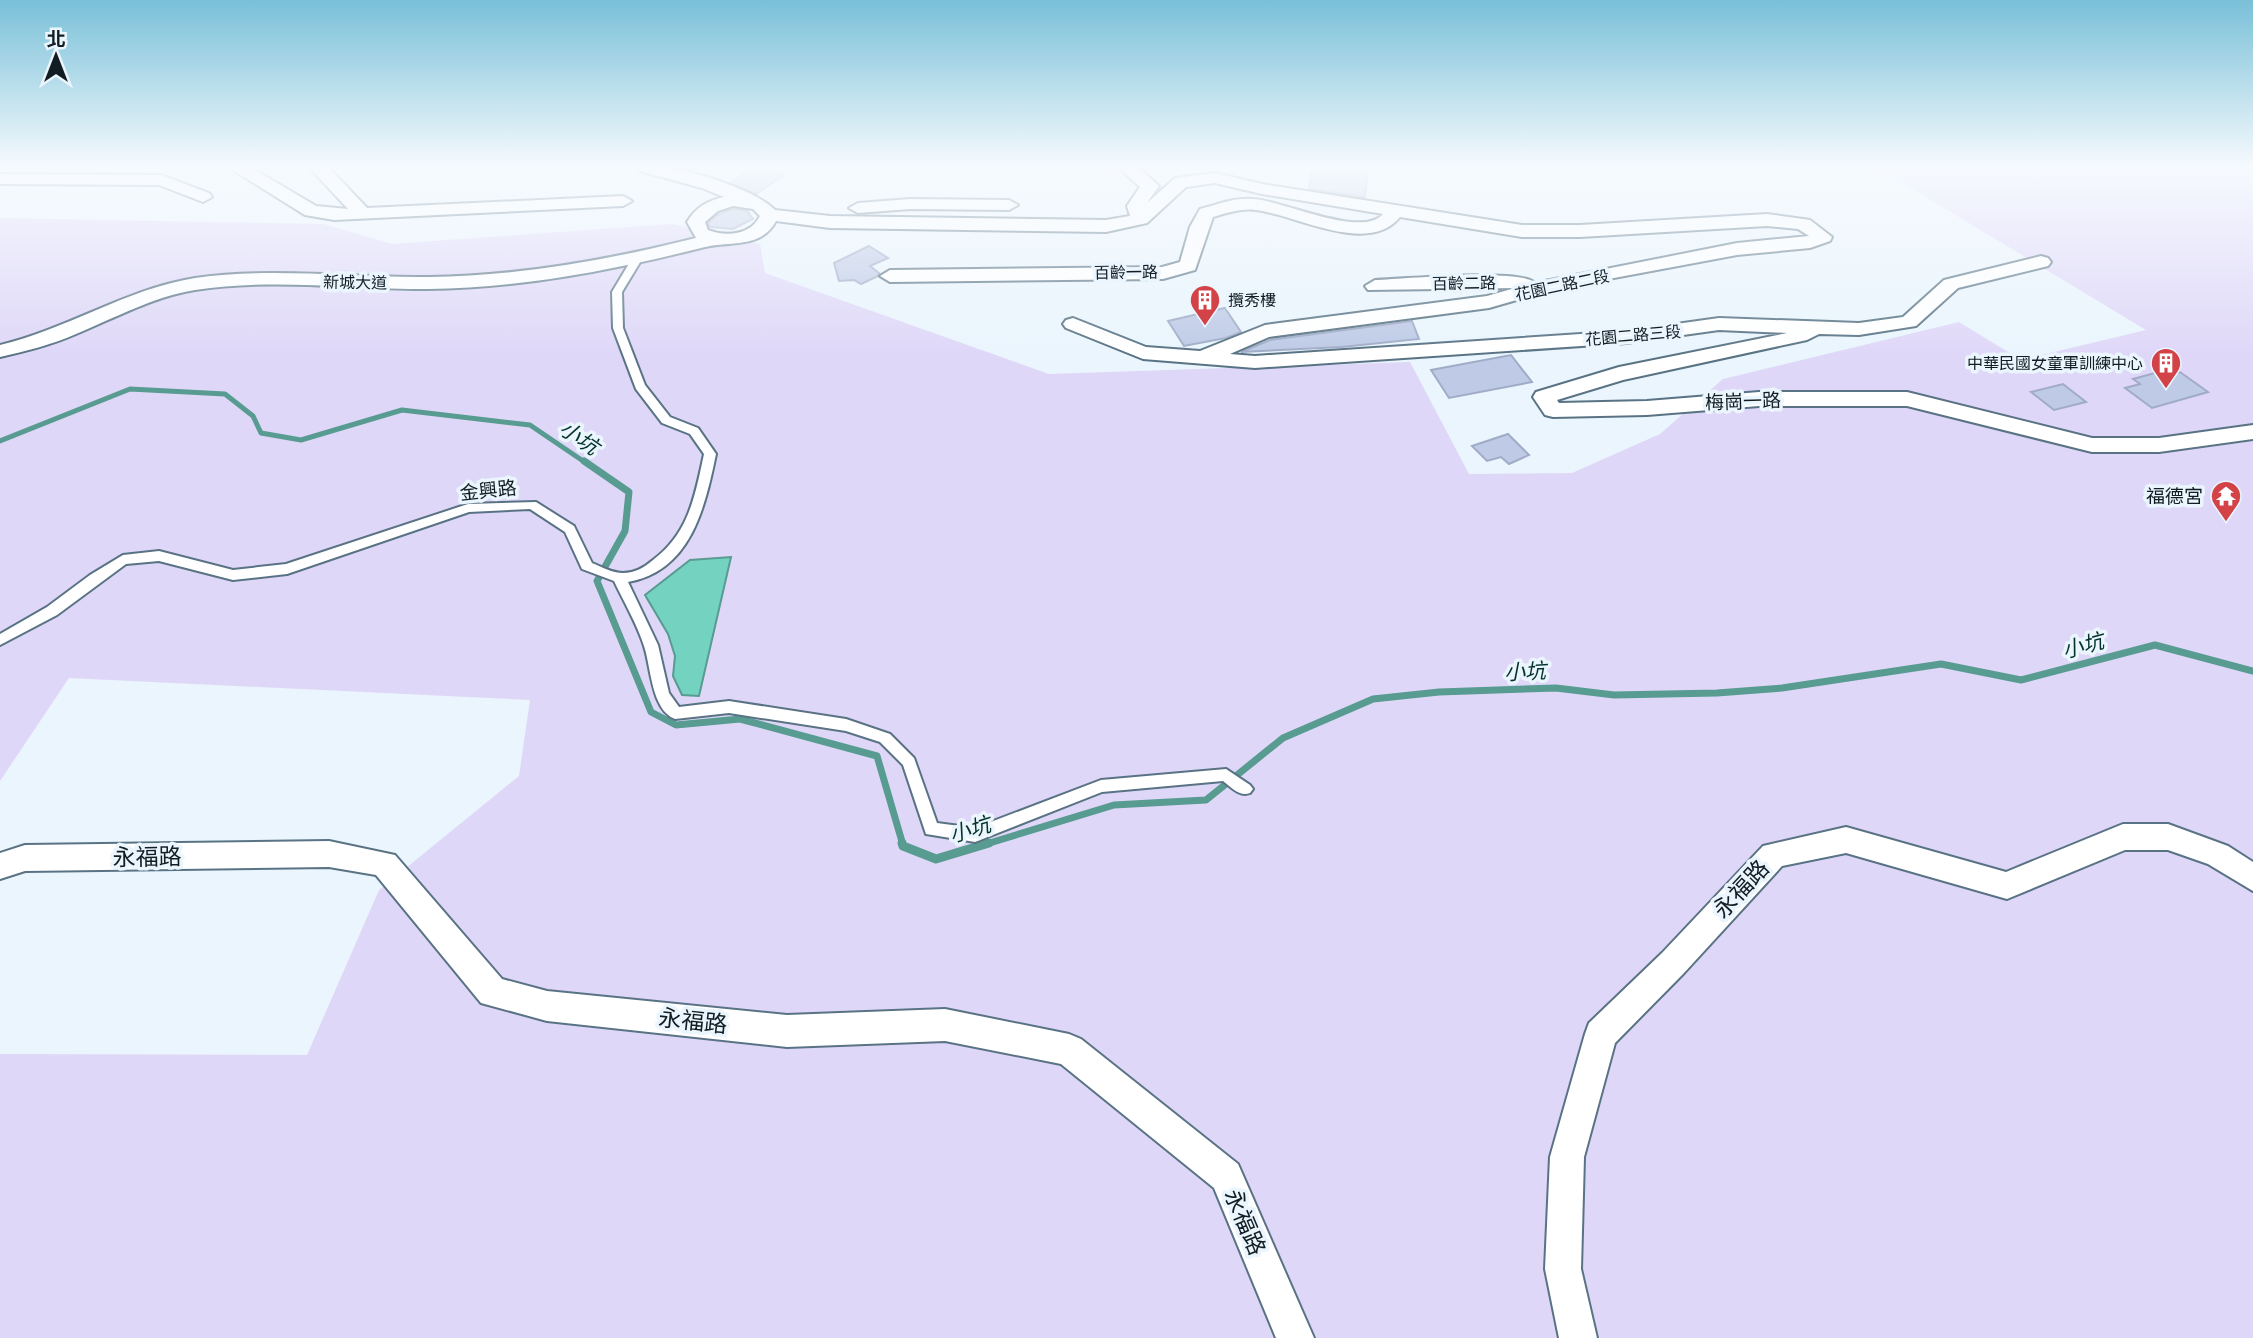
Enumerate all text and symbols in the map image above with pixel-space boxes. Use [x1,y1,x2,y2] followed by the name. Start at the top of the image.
[21,21,91,91] north arrow
[46,28,66,51] text: 北
[1094,262,1158,283] street label: 百齡一路
[1513,266,1611,305] street label: 花園二路二段
[323,272,387,293] street label: 新城大道
[1432,273,1496,294] street label: 百齡二路
[1188,283,1222,327] building icon: 攬秀樓
[1228,291,1276,310] place label: 攬秀樓
[1584,322,1682,349] street label: 花園二路三段
[2149,346,2183,390] building icon: 中華民國女童軍訓練中心
[1967,354,2143,373] place label: 中華民國女童軍訓練中心
[1705,389,1781,414] street label: 梅崗一路
[555,415,606,461] water label: 小坑
[458,476,518,505] street label: 金興路
[2209,479,2243,523] temple icon: 福德宮
[2146,485,2203,508] place label: 福德宮
[2059,627,2109,663] water label: 小坑
[1503,658,1550,685] water label: 小坑
[946,811,996,848] water label: 小坑
[112,842,182,872] street label: 永福路
[1707,854,1775,924] street label: 永福路
[657,1003,729,1039] street label: 永福路
[1219,1185,1271,1259] street label: 永福路

